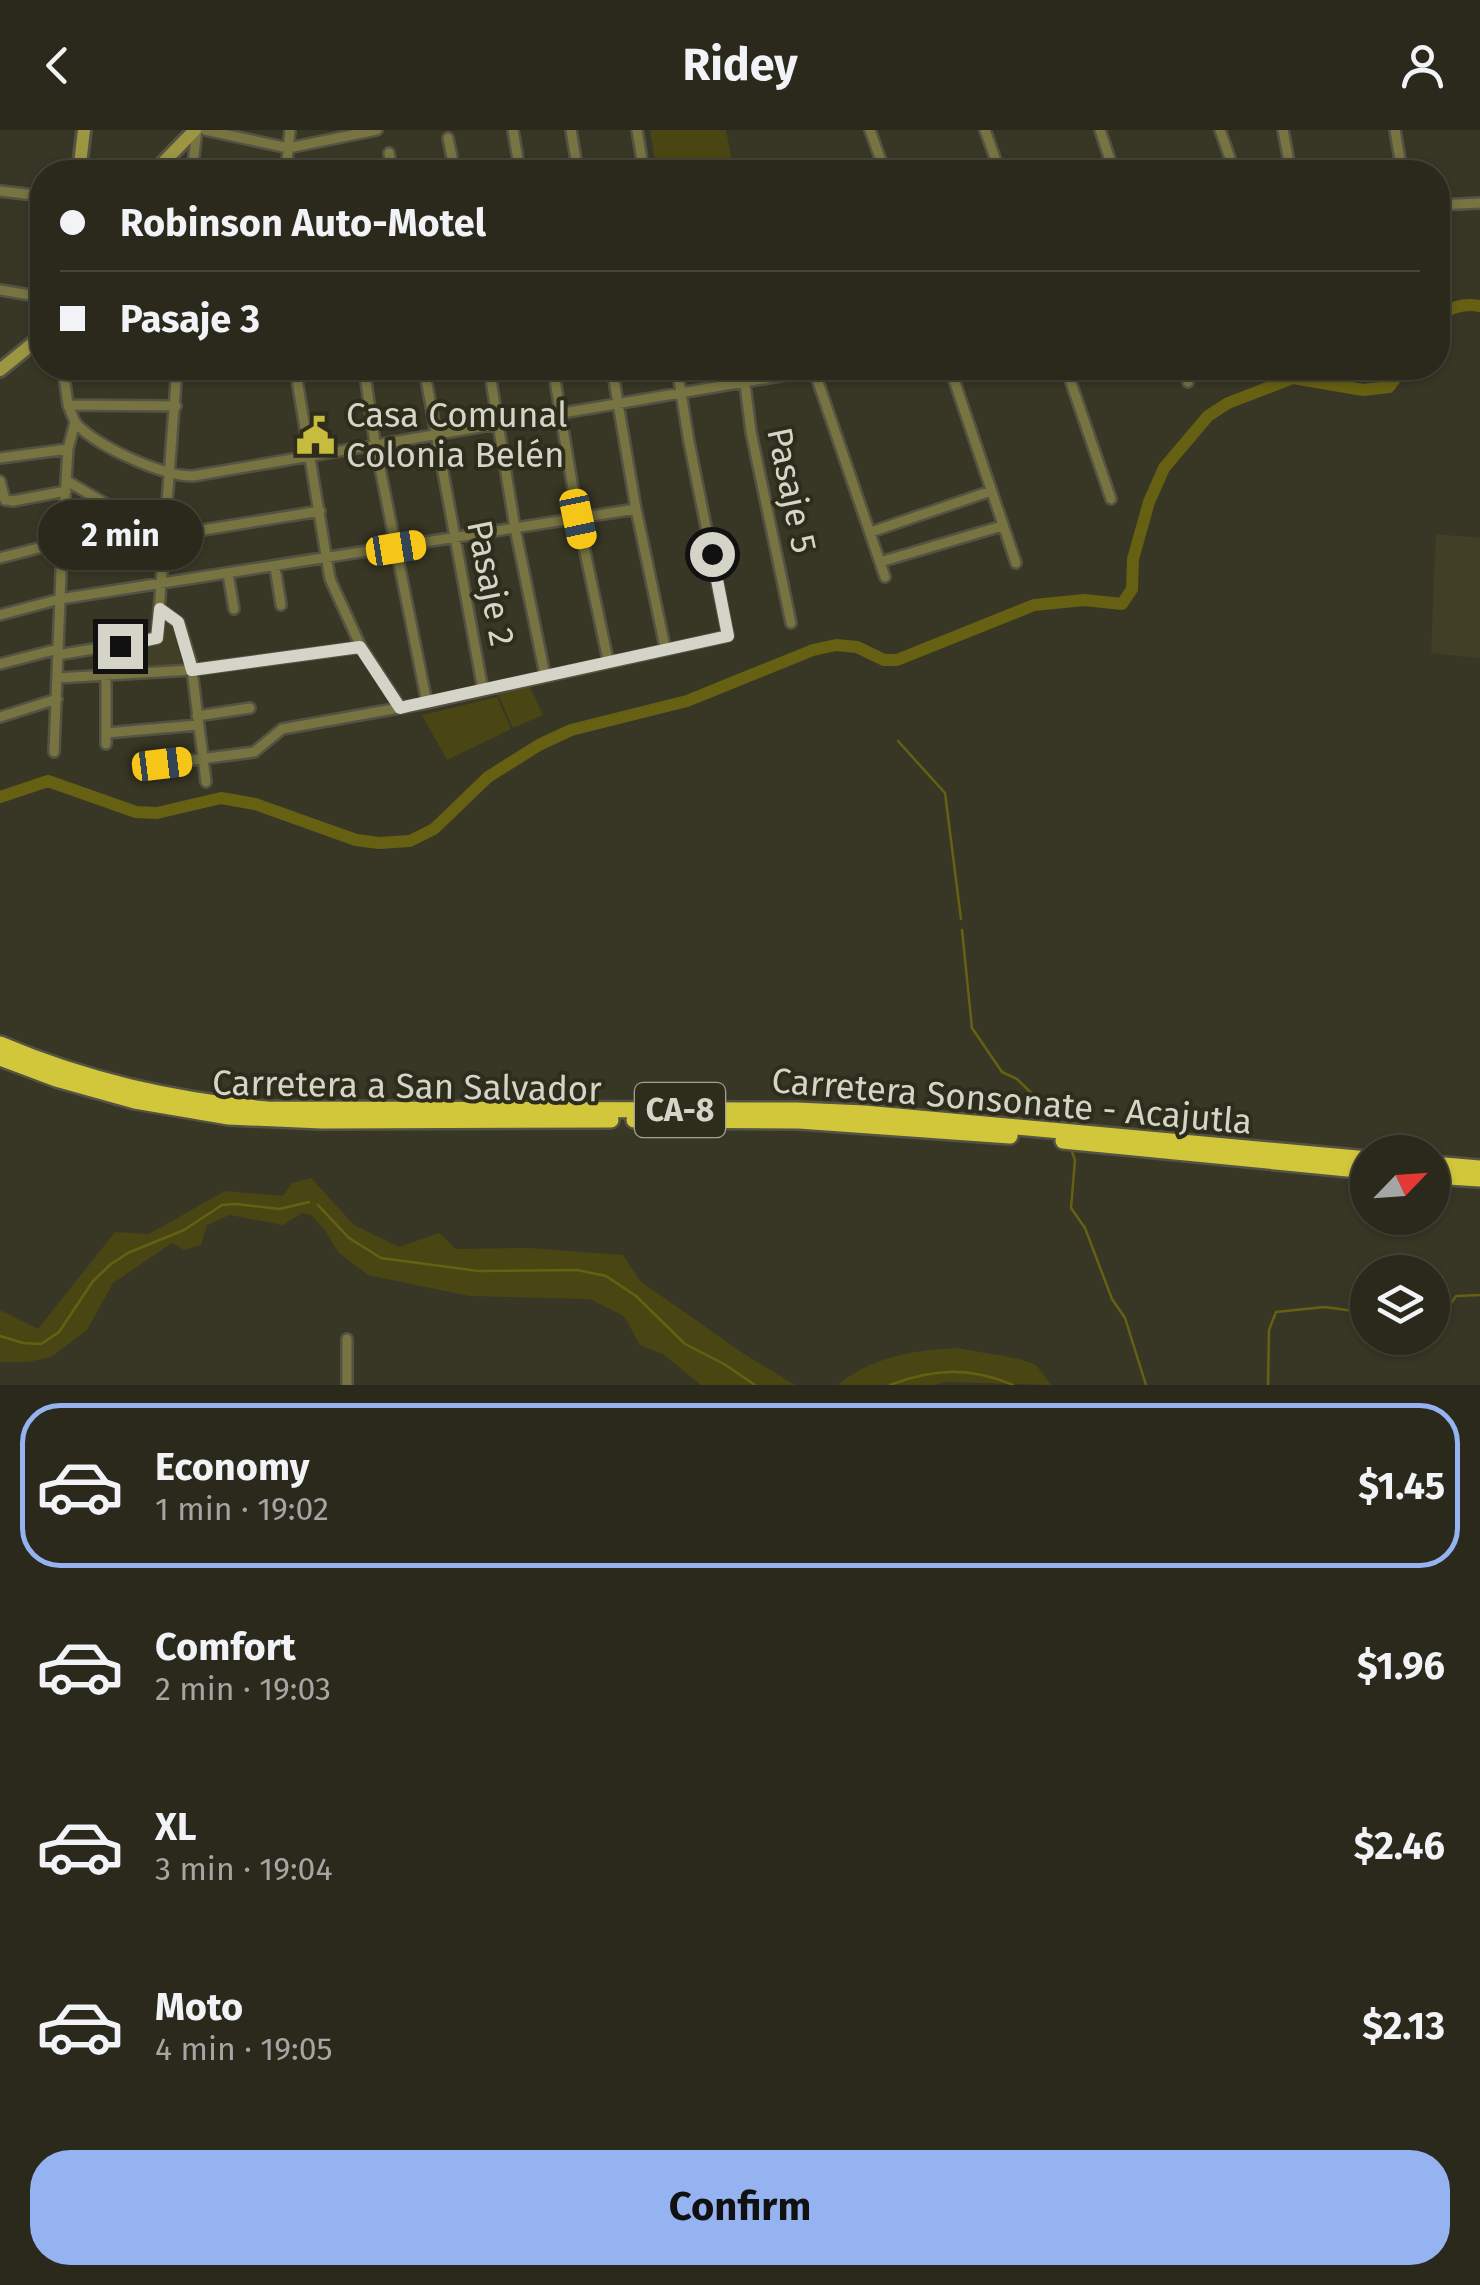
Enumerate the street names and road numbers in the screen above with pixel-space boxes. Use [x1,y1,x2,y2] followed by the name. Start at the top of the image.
[758,423,826,557] street label: Pasaje 5
[458,517,524,649] street label: Pasaje 2
[770,1059,1254,1143] street label: Carretera Sonsonate - Acajutla
[212,1062,603,1110] street label: Carretera a San Salvador
[635,1083,725,1137] road number: CA-8

